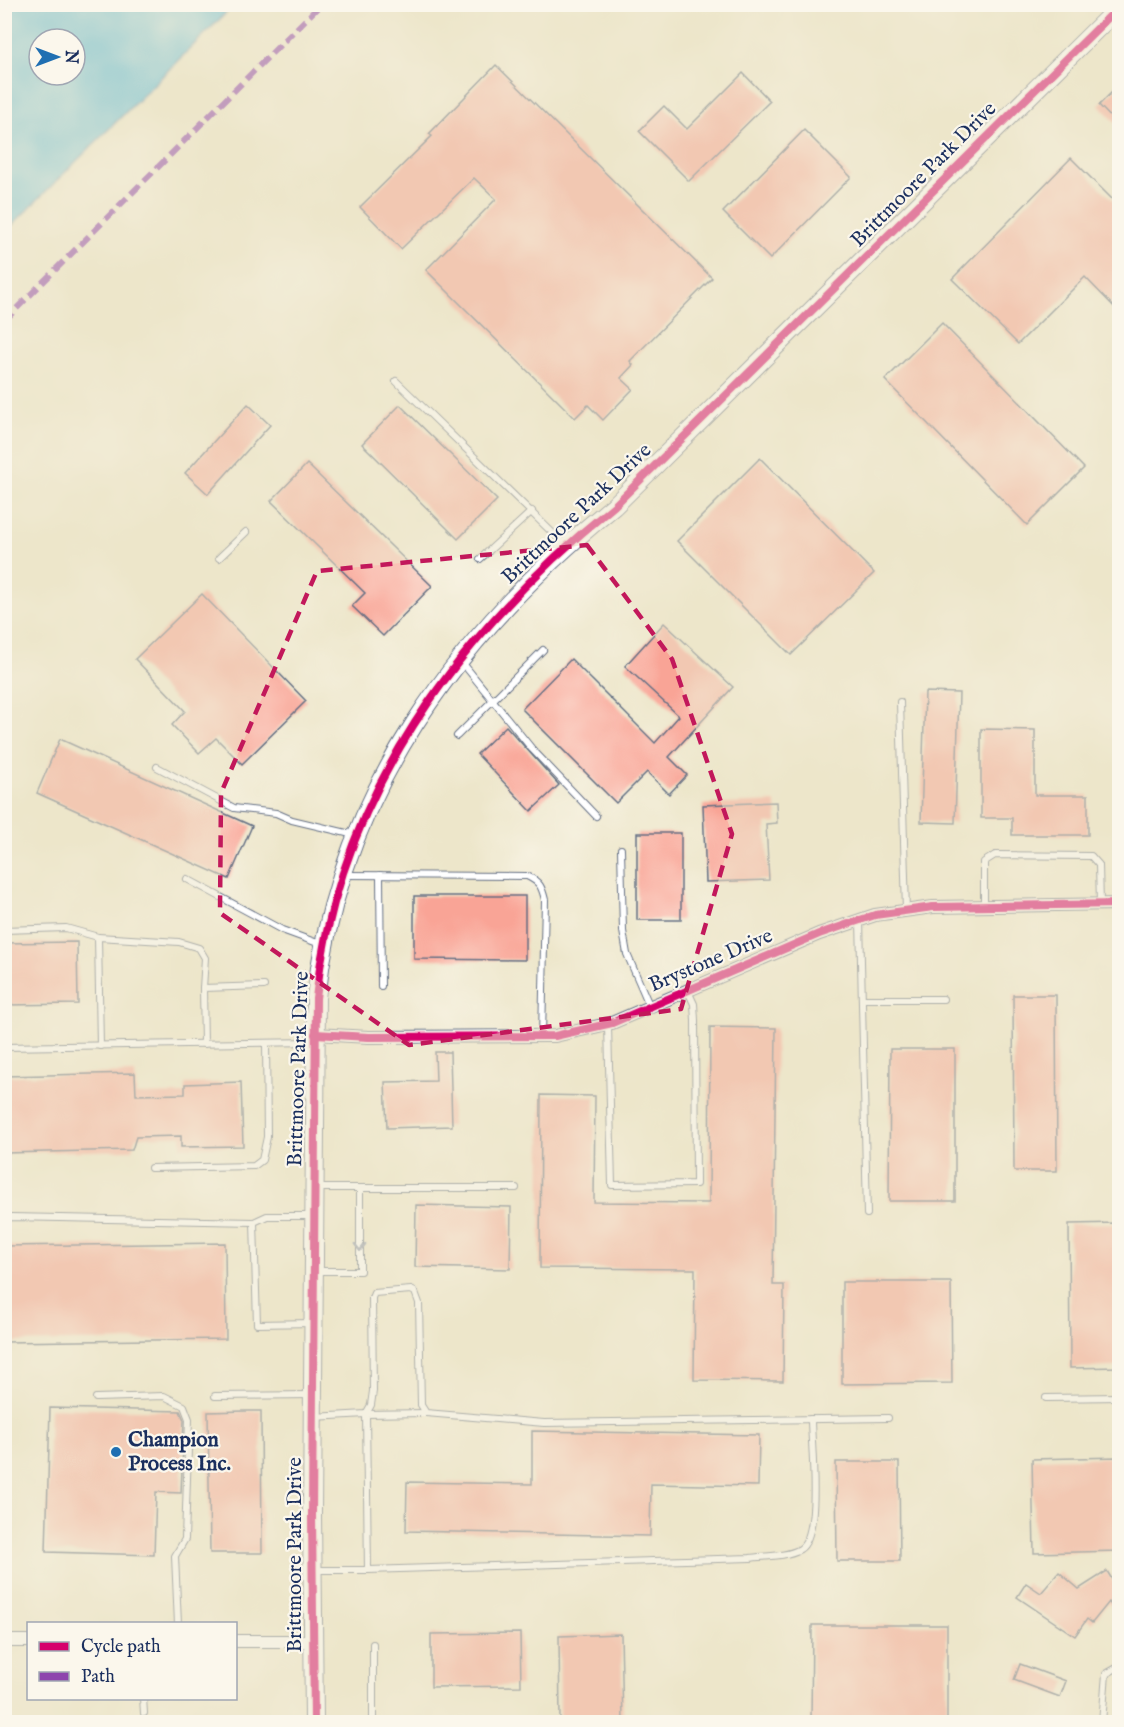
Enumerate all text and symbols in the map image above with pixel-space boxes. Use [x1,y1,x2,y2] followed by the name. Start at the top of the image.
[27,27,87,87] north arrow
[60,49,80,64] text: N
[845,96,1003,254] street label: Brittmoore Park Drive
[496,437,658,591] street label: Brittmoore Park Drive
[645,923,777,999] street label: Brystone Drive
[282,970,316,1167] street label: Brittmoore Park Drive
[354,1242,366,1251] one-way arrow
[128,1427,231,1478] place label: Champion Process Inc.
[109,1445,123,1459] marker: Champion Process Inc.
[282,1457,309,1653] street label: Brittmoore Park Drive
[27,1622,237,1700] legend
[81,1636,161,1659] text: Cycle path
[81,1666,115,1689] text: Path

